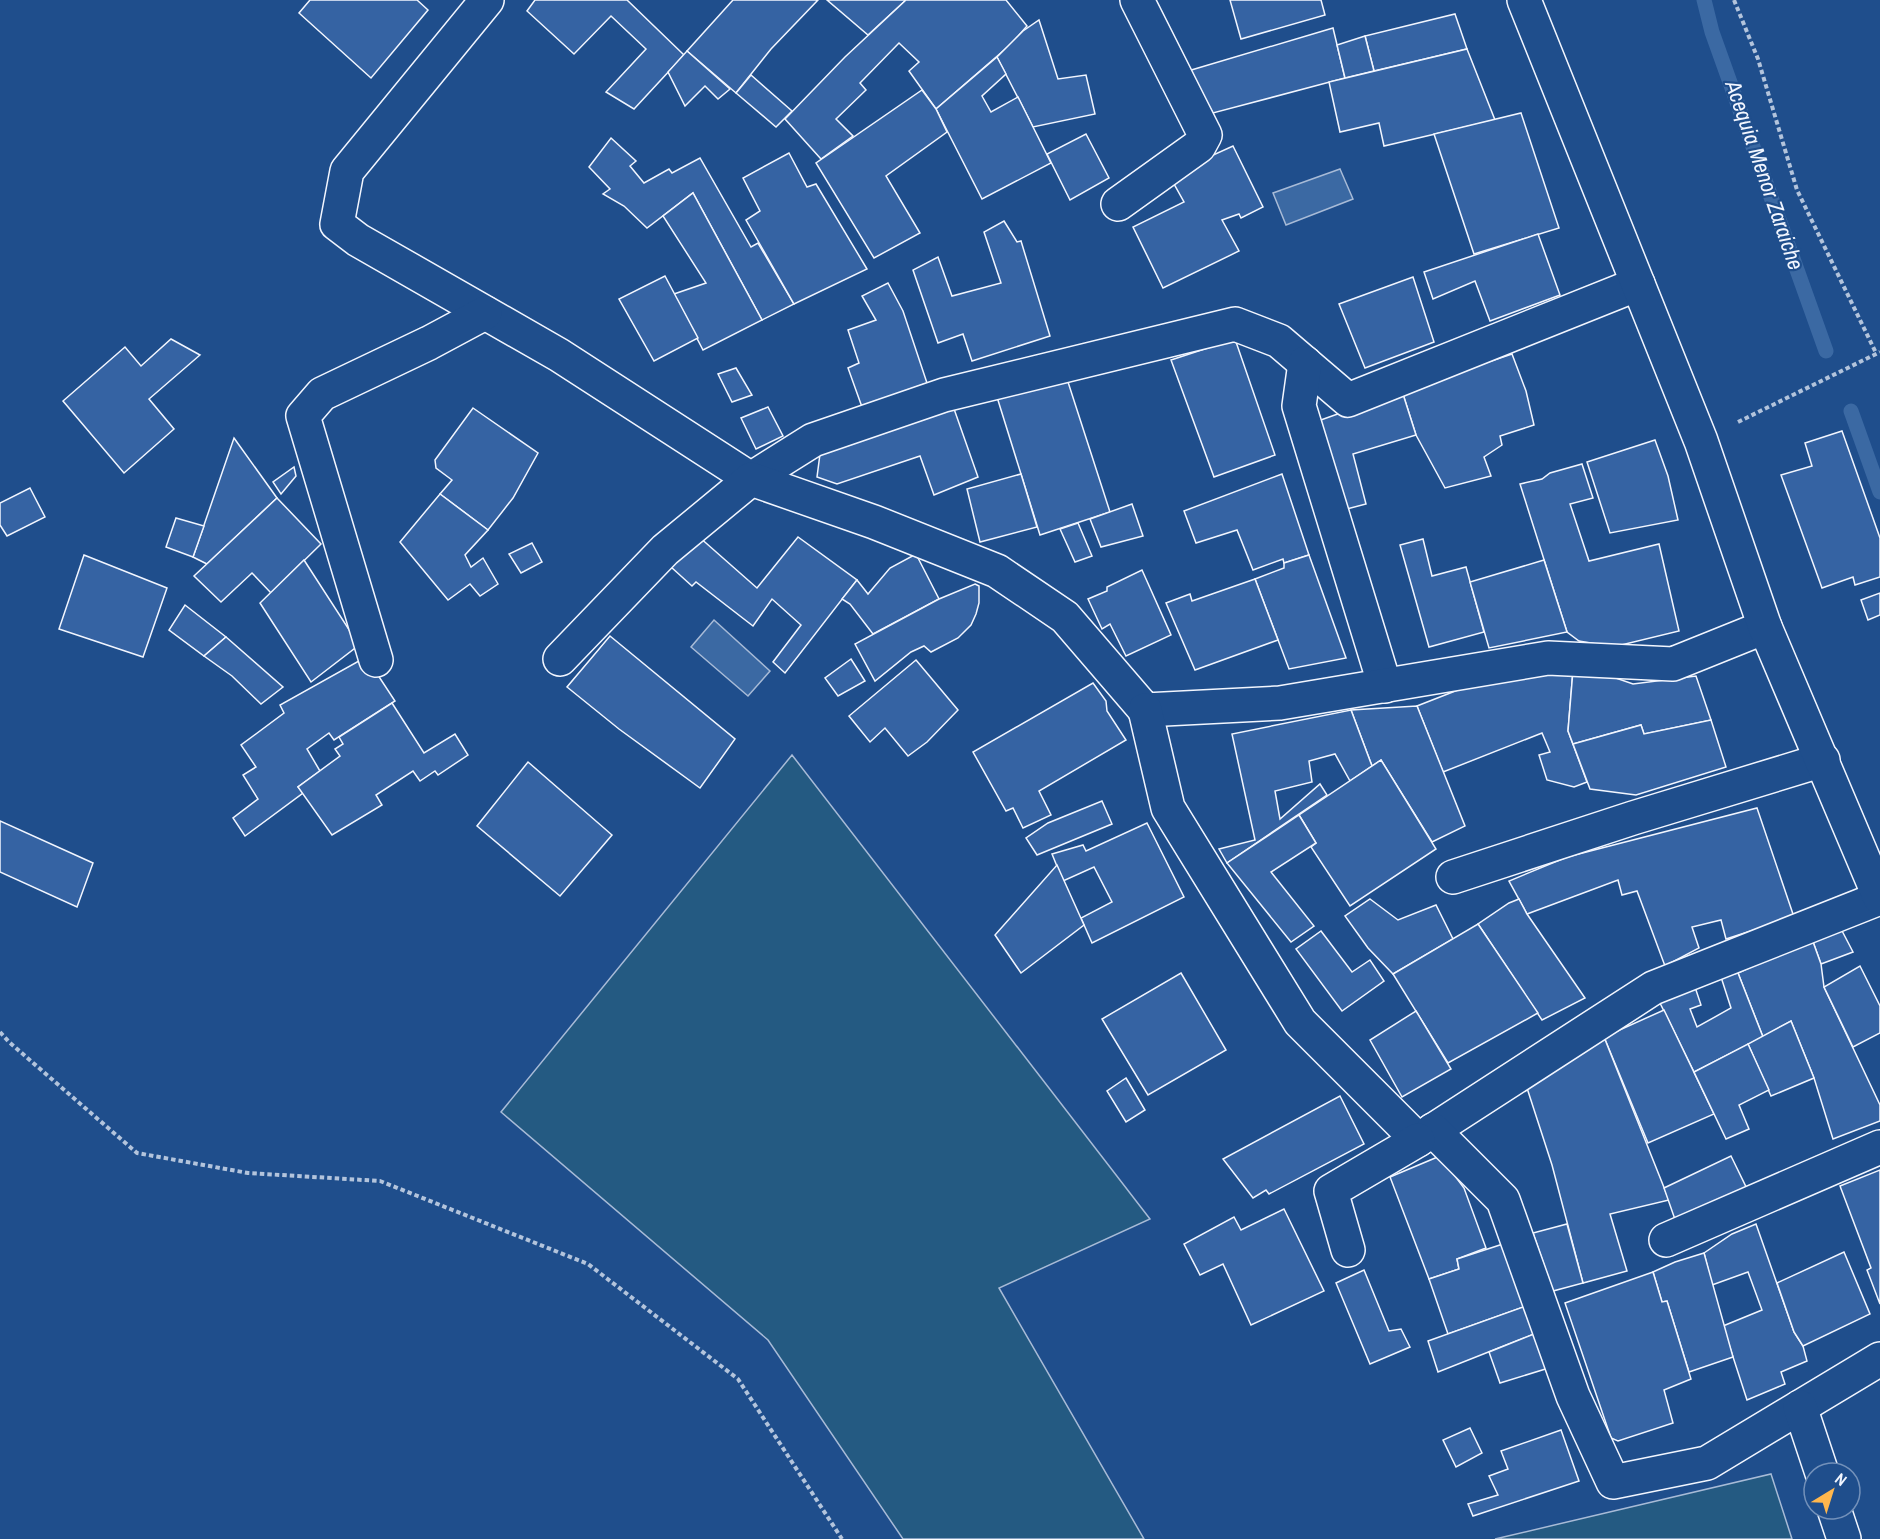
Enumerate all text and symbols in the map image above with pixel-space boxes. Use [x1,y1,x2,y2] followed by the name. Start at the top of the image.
[1718,75,1812,274] water label: Acequia Menor Zaraiche
[1802,1461,1862,1521] north arrow
[1831,1468,1852,1491] text: N

